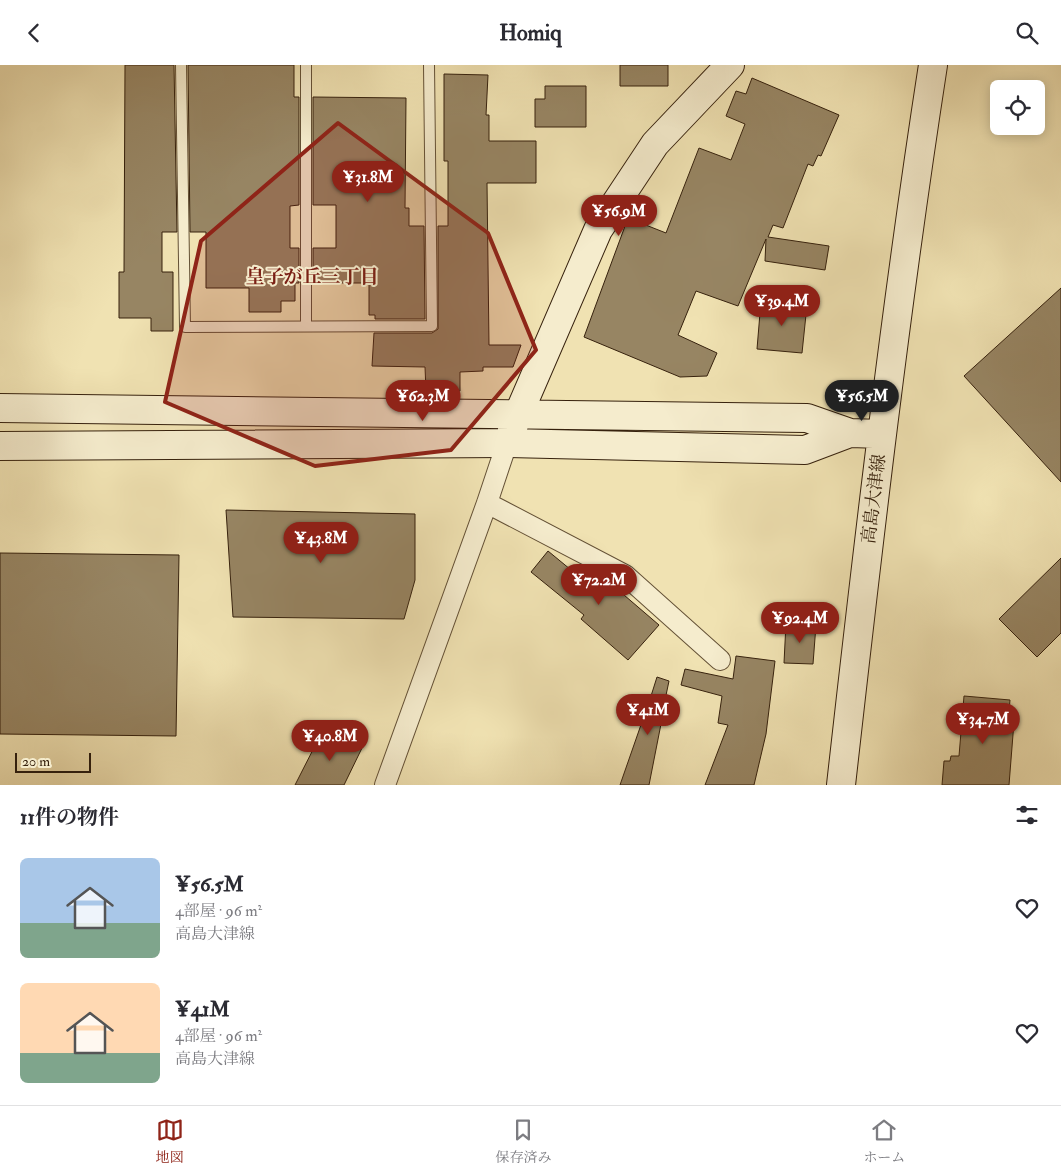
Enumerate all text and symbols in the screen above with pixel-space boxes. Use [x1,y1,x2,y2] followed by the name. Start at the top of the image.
[20,19,48,47] icon: back
[499,19,562,47] text: Homiq
[1013,19,1041,47] icon: search
[990,80,1045,135] map controls
[990,80,1045,135] button: locate
[327,161,409,203] pin: ¥31.8M
[343,167,393,187] text: ¥31.8M
[578,195,660,237] pin: ¥56.9M
[592,201,646,221] text: ¥56.9M
[245,265,379,289] district label: 皇子が丘三丁目
[741,285,823,327] pin: ¥39.4M
[755,291,809,311] text: ¥39.4M
[382,379,464,422] pin: ¥62.3M
[821,379,903,422] pin: ¥56.5M
[397,386,449,406] text: ¥62.3M
[836,386,888,406] text: ¥56.5M
[857,453,891,545] street label: 高島大津線
[280,521,362,564] pin: ¥43.8M
[295,528,347,548] text: ¥43.8M
[558,563,640,606] pin: ¥72.2M
[572,570,626,590] text: ¥72.2M
[759,601,841,644] pin: ¥92.4M
[772,608,828,628] text: ¥92.4M
[618,693,678,736] pin: ¥41M
[627,700,669,720] text: ¥41M
[942,703,1024,745] pin: ¥34.7M
[957,709,1009,729] text: ¥34.7M
[289,719,371,762] pin: ¥40.8M
[303,726,357,746] text: ¥40.8M
[15,750,91,773] scale bar
[22,753,50,770] text: 20 m
[1013,801,1041,829] icon: filters
[20,804,119,831] text: 11件の物件
[175,871,244,898] text: ¥56.5M
[60,878,120,938] icon: home
[1013,894,1041,922] icon: heart
[175,901,262,921] text: 4部屋 · 96 m²
[175,924,255,944] text: 高島大津線
[175,996,230,1023] text: ¥41M
[60,1003,120,1063] icon: home
[1013,1019,1041,1047] icon: heart
[175,1026,262,1046] text: 4部屋 · 96 m²
[175,1049,255,1069] text: 高島大津線
[156,1116,184,1166] tab: 地図
[495,1116,551,1166] tab: 保存済み
[863,1116,905,1166] tab: ホーム

